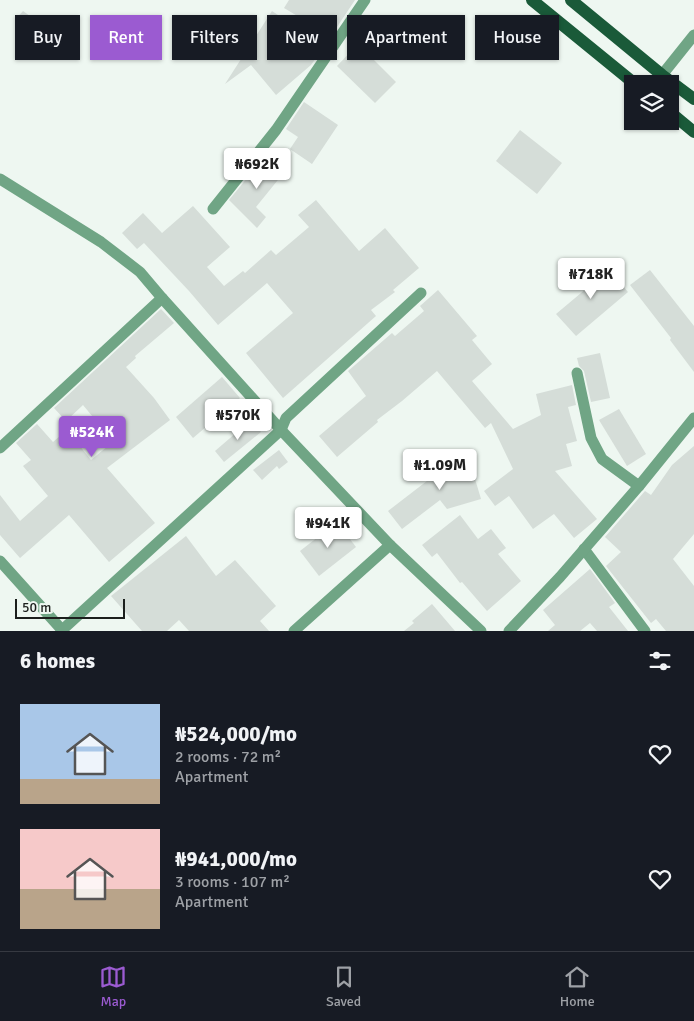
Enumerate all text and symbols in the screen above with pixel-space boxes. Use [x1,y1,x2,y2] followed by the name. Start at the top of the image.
[15,15,80,60] chip: Buy
[90,15,162,60] chip: Rent
[172,15,257,60] chip: Filters
[267,15,337,60] chip: New
[347,15,465,60] chip: Apartment
[475,15,559,60] chip: House
[624,75,679,130] map controls
[624,75,679,130] button: layers
[222,148,292,190] pin: ₦692K
[235,154,279,174] text: ₦692K
[556,258,626,300] pin: ₦718K
[569,264,613,284] text: ₦718K
[203,398,273,441] pin: ₦570K
[216,405,260,425] text: ₦570K
[57,416,127,458] pin: ₦524K
[70,422,114,442] text: ₦524K
[399,448,481,491] pin: ₦1.09M
[414,455,466,475] text: ₦1.09M
[293,506,363,549] pin: ₦941K
[306,513,350,533] text: ₦941K
[15,596,125,619] scale bar
[22,599,51,616] text: 50 m
[646,647,674,675] icon: filters
[20,648,95,674] text: 6 homes
[175,721,297,747] text: ₦524,000/mo
[60,724,120,784] icon: home
[646,740,674,768] icon: heart
[175,747,281,767] text: 2 rooms · 72 m²
[175,767,248,787] text: Apartment
[175,846,297,872] text: ₦941,000/mo
[60,849,120,909] icon: home
[646,865,674,893] icon: heart
[175,872,290,892] text: 3 rooms · 107 m²
[175,892,248,912] text: Apartment
[99,963,127,1010] tab: Map
[326,963,361,1010] tab: Saved
[560,963,595,1010] tab: Home

